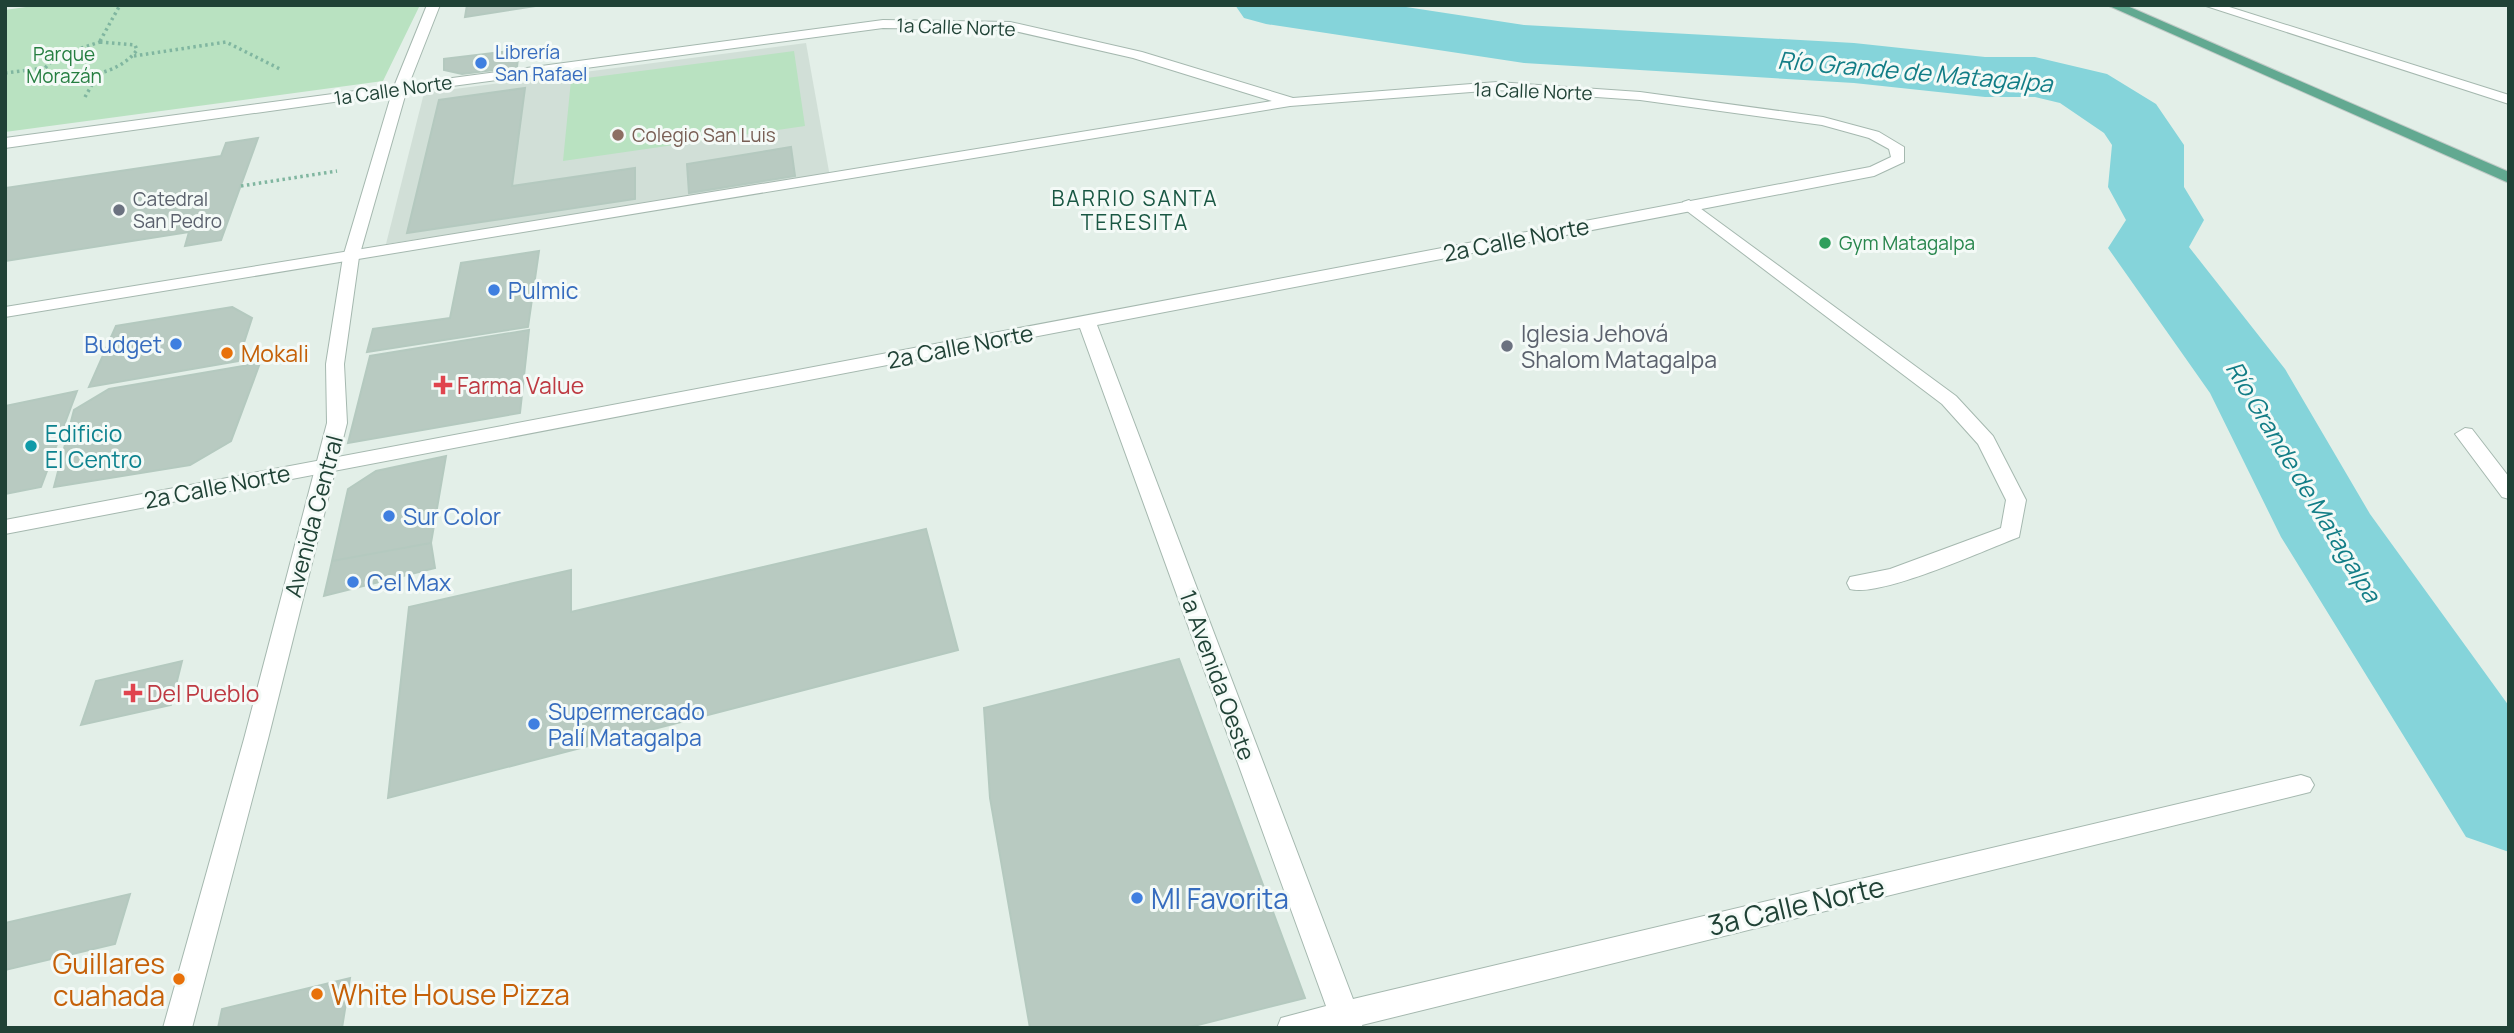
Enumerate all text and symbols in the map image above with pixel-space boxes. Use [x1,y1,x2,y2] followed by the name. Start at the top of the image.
[896,12,1016,42] street label: 1a Calle Norte
[495,39,587,87] place label: Librería San Rafael
[26,41,102,89] park label: Parque Morazán
[1776,43,2055,100] water label: Río Grande de Matagalpa
[473,55,489,71] marker: Librería San Rafael
[332,69,454,111] street label: 1a Calle Norte
[1473,76,1593,106] street label: 1a Calle Norte
[632,122,776,148] place label: Colegio San Luis
[610,127,626,143] marker: Colegio San Luis
[1052,184,1219,236] district label: BARRIO SANTA TERESITA
[133,186,222,234] place label: Catedral San Pedro
[111,202,127,218] marker: Catedral San Pedro
[1440,209,1592,269] street label: 2a Calle Norte
[1839,230,1975,256] place label: Gym Matagalpa
[1817,235,1833,251] marker: Gym Matagalpa
[508,274,579,306] place label: Pulmic
[486,282,502,298] marker: Pulmic
[884,316,1036,376] street label: 2a Calle Norte
[1521,317,1717,375] place label: Iglesia Jehová Shalom Matagalpa
[84,328,162,360] place label: Budget
[168,336,184,352] marker: Budget
[241,337,309,369] place label: Mokali
[1499,338,1515,354] marker: Iglesia Jehová Shalom Matagalpa
[219,345,235,361] marker: Mokali
[2219,354,2390,609] water label: Río Grande de Matagalpa
[457,369,584,401] place label: Farma Value
[435,377,451,393] marker: Farma Value
[45,417,142,475] place label: Edificio El Centro
[276,431,350,601] street label: Avenida Central
[23,438,39,454] marker: Edificio El Centro
[141,456,293,516] street label: 2a Calle Norte
[403,500,501,532] place label: Sur Color
[381,508,397,524] marker: Sur Color
[367,566,451,598] place label: Cel Max
[345,574,361,590] marker: Cel Max
[1172,586,1264,764] street label: 1a Avenida Oeste
[147,677,259,709] place label: Del Pueblo
[125,685,141,701] marker: Del Pueblo
[548,695,705,753] place label: Supermercado Palí Matagalpa
[526,716,542,732] marker: Supermercado Palí Matagalpa
[1704,866,1888,944] street label: 3a Calle Norte
[1151,879,1289,917] place label: MI Favorita
[1129,890,1145,906] marker: MI Favorita
[53,944,165,1014] place label: Guillares cuahada
[171,971,187,987] marker: Guillares cuahada
[331,975,570,1013] place label: White House Pizza
[309,986,325,1002] marker: White House Pizza

